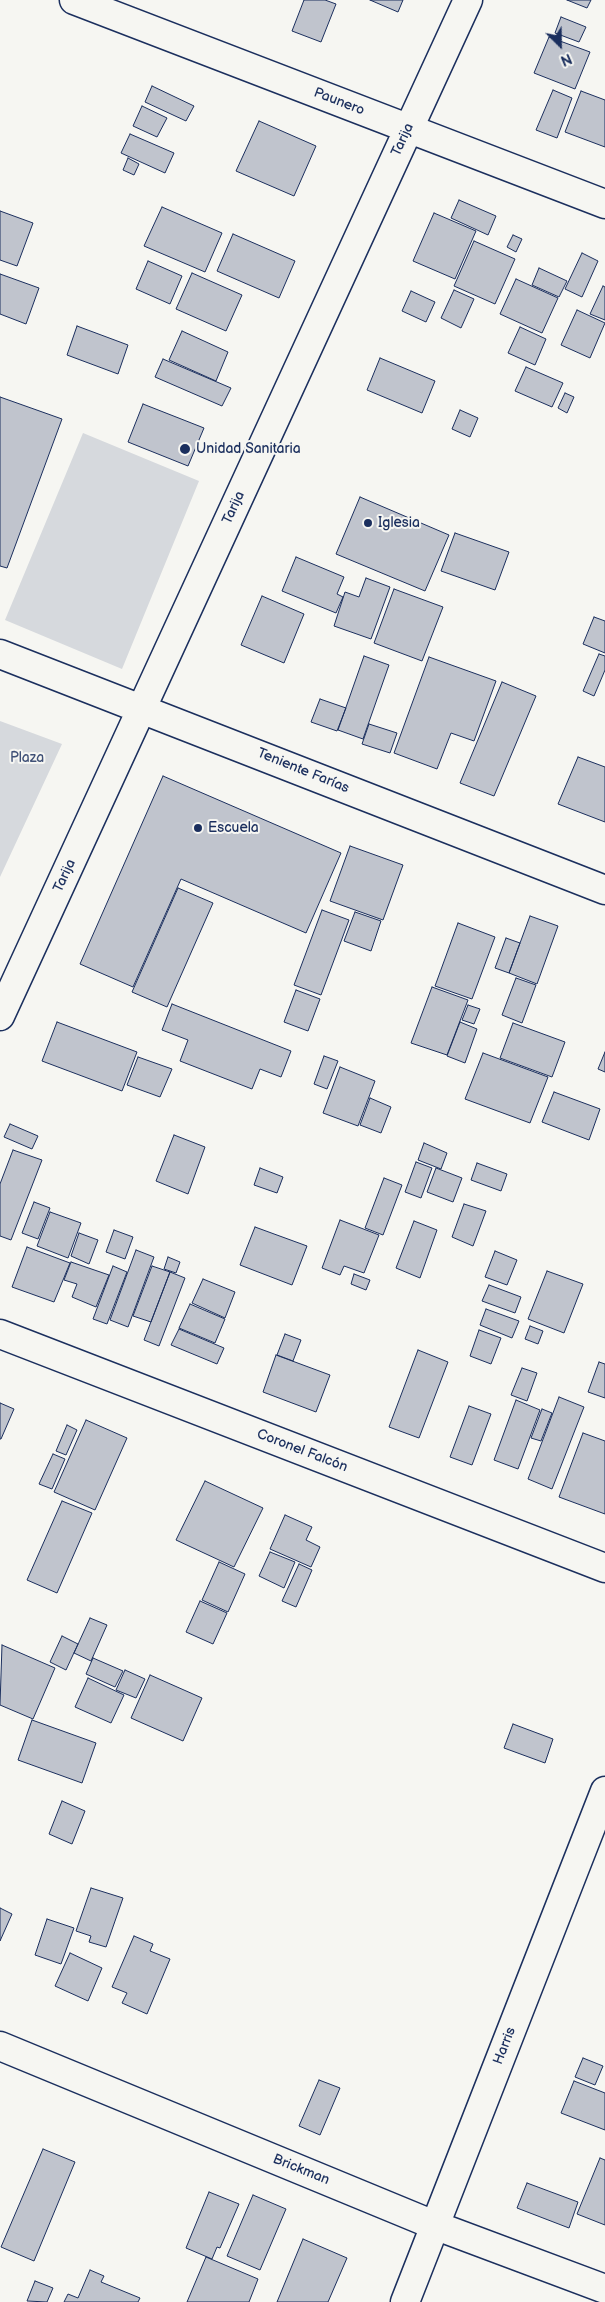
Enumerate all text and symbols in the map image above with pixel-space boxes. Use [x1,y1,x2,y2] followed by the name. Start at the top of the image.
[535,20,585,70] north arrow
[558,49,574,69] text: N
[311,85,367,119] street label: Paunero
[388,121,418,159] street label: Tarija
[196,441,301,457] place label: Unidad Sanitaria
[178,442,192,456] marker: Unidad Sanitaria
[219,489,249,527] street label: Tarija
[378,515,420,531] place label: Iglesia
[362,517,374,529] marker: Iglesia
[255,745,351,797] street label: Teniente Farías
[10,750,44,766] park label: Plaza
[208,820,259,836] place label: Escuela
[192,822,204,834] marker: Escuela
[50,857,80,895] street label: Tarija
[254,1426,350,1476] street label: Coronel Falcón
[490,2025,520,2067] street label: Harris
[270,2151,332,2189] street label: Brickman

